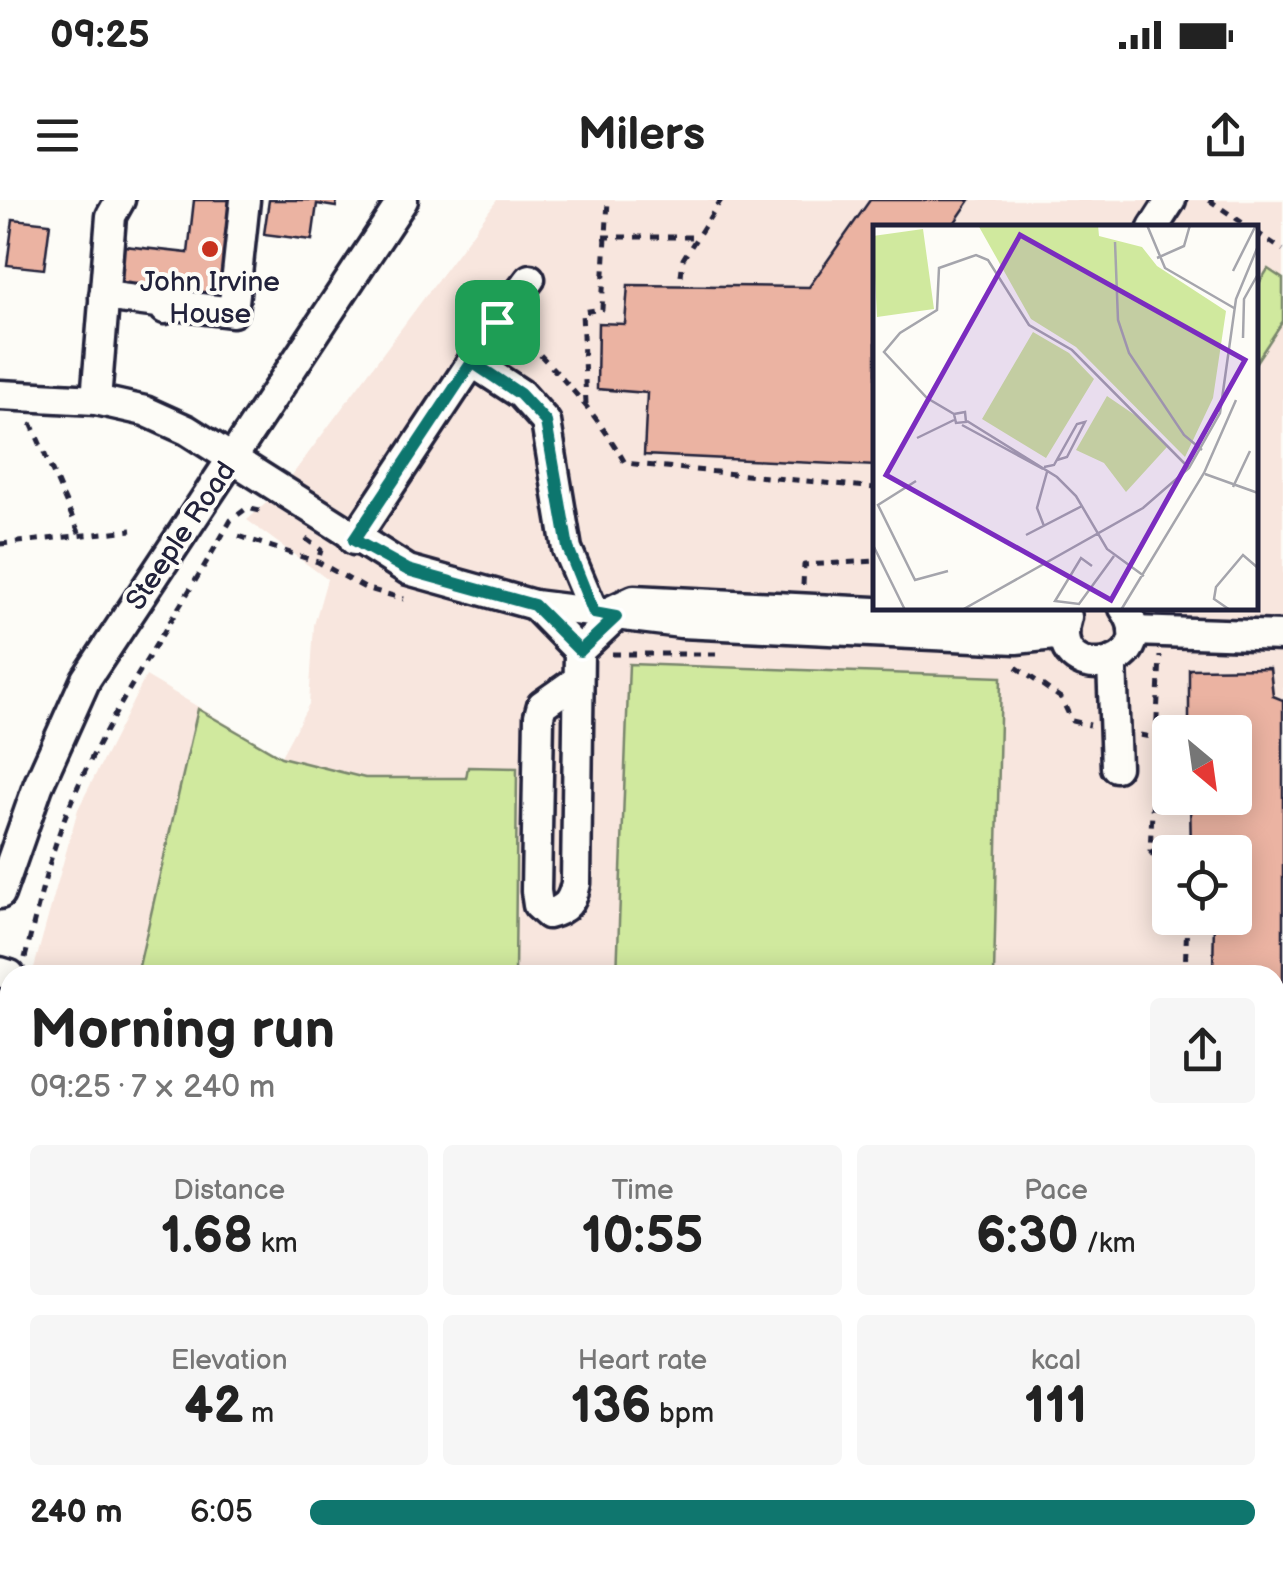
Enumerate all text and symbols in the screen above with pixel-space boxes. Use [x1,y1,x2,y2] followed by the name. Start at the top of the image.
[50,13,150,58] text: 09:25
[30,108,85,163] icon: menu
[578,108,705,163] text: Milers
[1198,108,1253,163] icon: share
[873,225,1258,610] inset map
[199,238,221,260] marker: John Irvine House
[140,266,280,331] place label: John Irvine House
[455,280,540,365] pin
[470,295,525,350] icon: arrive
[119,455,243,617] street label: Steeple Road
[1152,715,1252,815] north arrow
[1152,715,1252,935] map controls
[1152,835,1252,935] button: locate
[30,997,335,1064] text: Morning run
[1150,998,1255,1103] button: share
[30,1068,275,1107] text: 09:25 · 7 × 240 m
[173,1174,285,1207] text: Distance
[611,1174,674,1207] text: Time
[1024,1174,1088,1207] text: Pace
[161,1207,253,1267] text: 1.68
[582,1207,703,1267] text: 10:55
[976,1207,1079,1267] text: 6:30
[253,1227,298,1260] text: km
[1079,1227,1136,1260] text: /km
[171,1344,288,1377] text: Elevation
[578,1344,707,1377] text: Heart rate
[1031,1344,1081,1377] text: kcal
[184,1377,244,1437] text: 42
[571,1377,651,1437] text: 136
[1024,1377,1087,1437] text: 111
[244,1397,274,1430] text: m
[651,1397,714,1430] text: bpm
[30,1493,123,1532] text: 240 m
[190,1493,253,1532] text: 6:05

